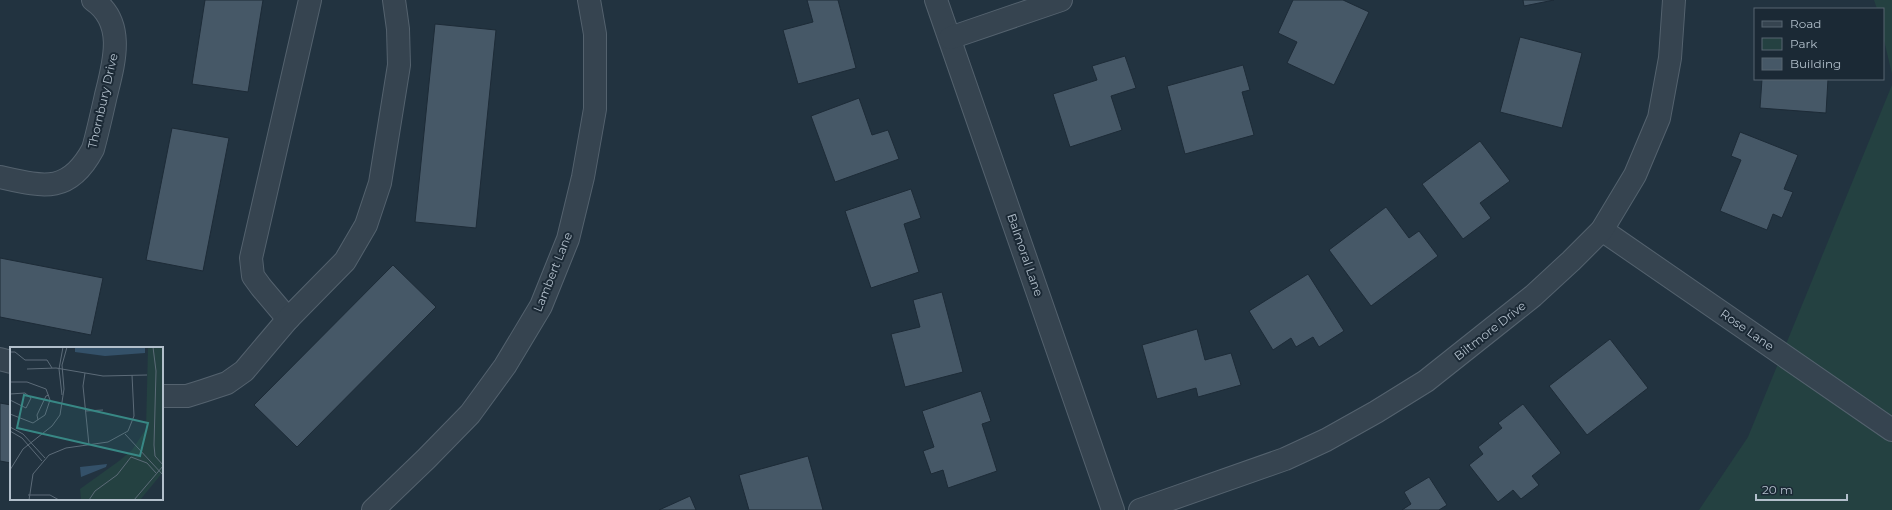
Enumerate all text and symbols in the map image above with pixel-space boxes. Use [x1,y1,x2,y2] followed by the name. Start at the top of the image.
[1754,8,1884,80] legend
[1790,16,1821,31] text: Road
[1790,36,1818,51] text: Park
[84,52,121,150] street label: Thornbury Drive
[1790,56,1841,71] text: Building
[1004,211,1047,298] street label: Balmoral Lane
[530,230,575,314] street label: Lambert Lane
[1451,298,1529,363] street label: Biltmore Drive
[1718,306,1777,354] street label: Rose Lane
[10,347,163,500] inset map
[1756,476,1847,502] scale bar
[1762,482,1793,497] text: 20 m

